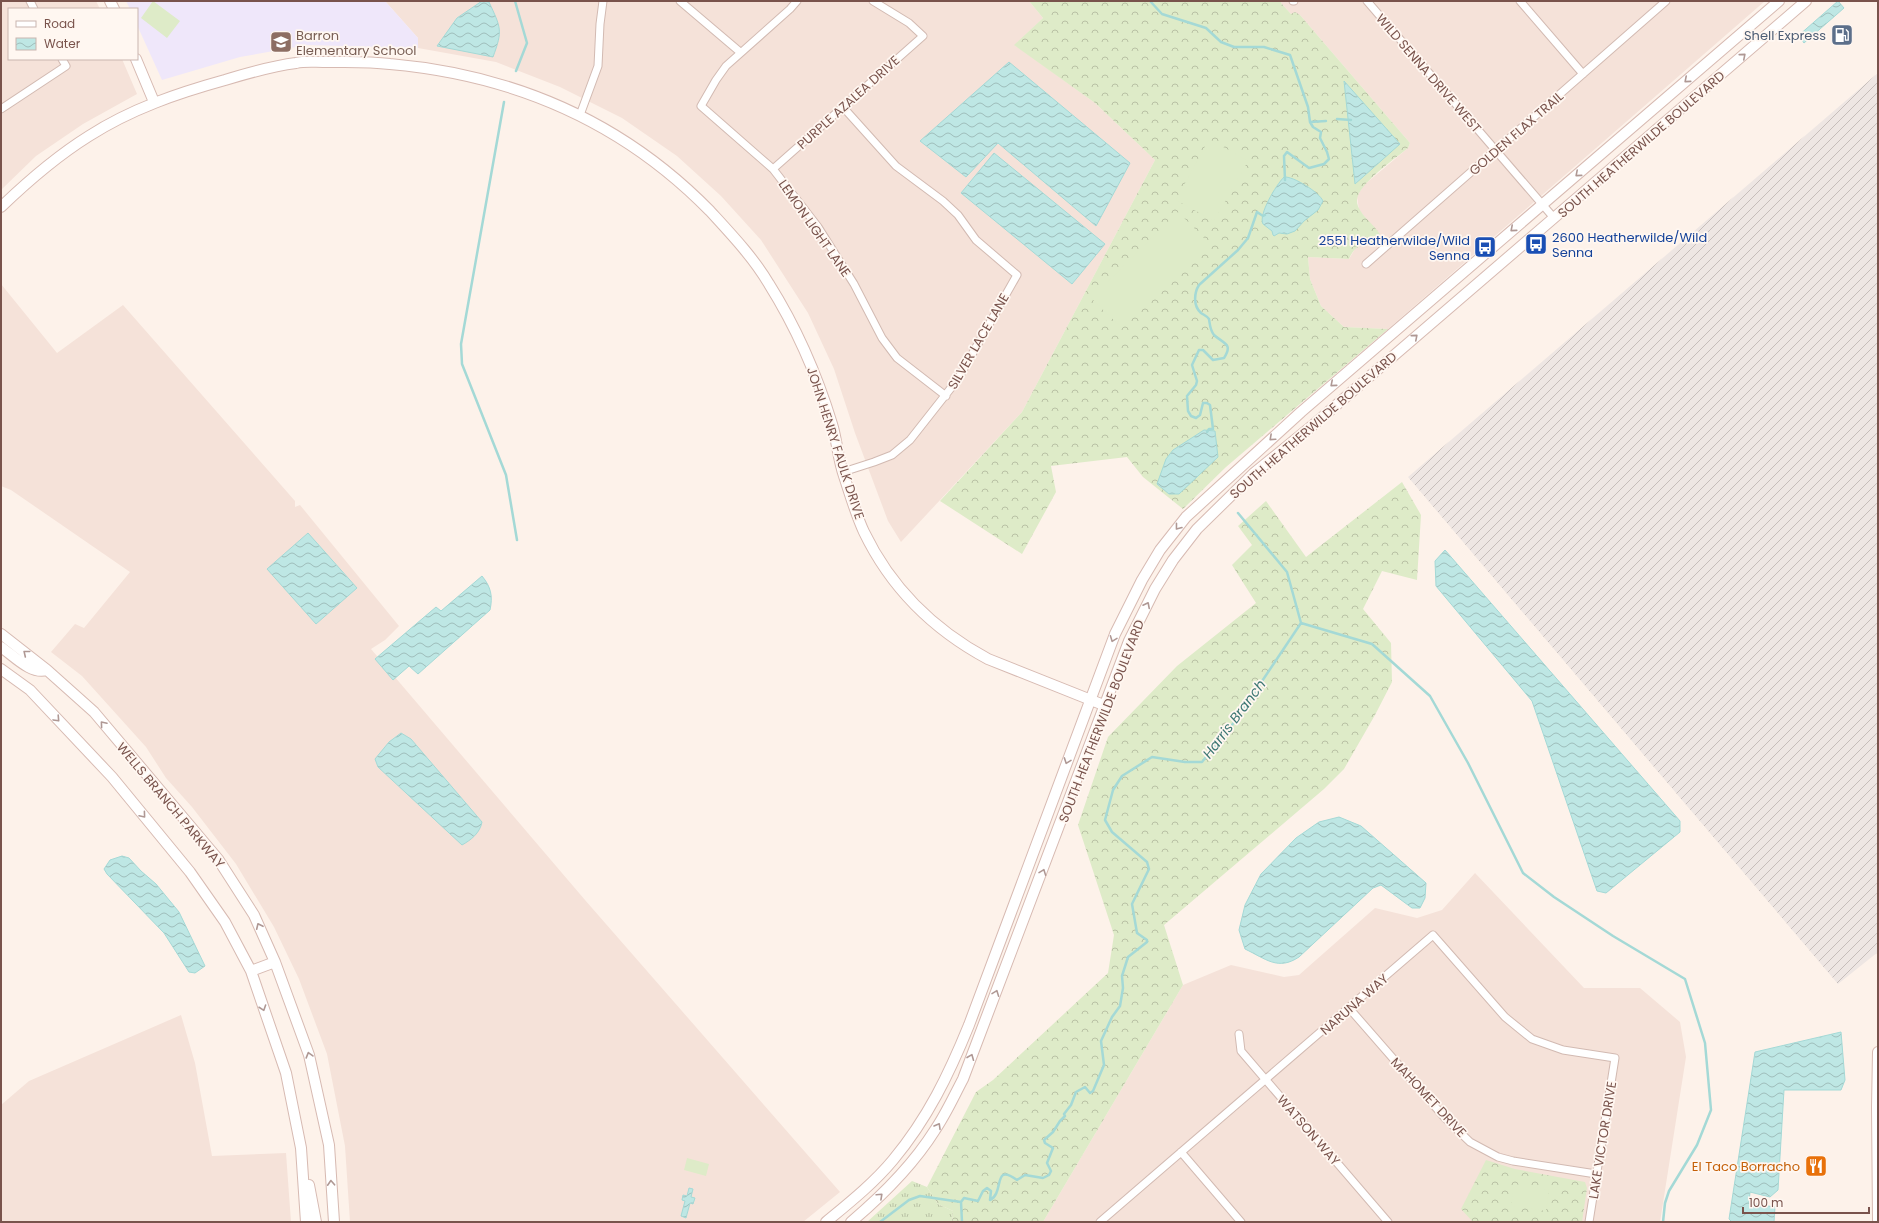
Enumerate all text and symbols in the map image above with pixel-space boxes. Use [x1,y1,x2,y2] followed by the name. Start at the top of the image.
[8,8,138,60] legend
[1372,10,1486,137] street label: WILD SENNA DRIVE WEST
[44,15,75,32] text: Road
[1829,22,1855,48] fuel station icon: Shell Express
[296,26,417,60] place label: Barron Elementary School
[1744,26,1826,45] place label: Shell Express
[268,29,294,55] school or university icon: Barron Elementary School
[44,35,81,52] text: Water
[793,51,904,154] street label: PURPLE AZALEA DRIVE
[1739,53,1746,60] one-way arrow
[1554,66,1729,222] street label: SOUTH HEATHERWILDE BOULEVARD
[1685,75,1692,82] one-way arrow
[1465,87,1568,180] street label: GOLDEN FLAX TRAIL
[1575,169,1582,176] one-way arrow
[774,176,855,281] street label: LEMON LIGHT LANE
[1511,225,1518,232] one-way arrow
[1552,228,1707,262] place label: 2600 Heatherwilde/Wild Senna
[1319,231,1470,265] place label: 2551 Heatherwilde/Wild Senna
[1523,231,1549,257] bus stop icon: 2600 Heatherwilde/Wild Senna
[1472,234,1498,260] bus stop icon: 2551 Heatherwilde/Wild Senna
[943,290,1014,393] street label: SILVER LACE LANE
[1410,335,1418,342] one-way arrow
[1226,347,1401,503] street label: SOUTH HEATHERWILDE BOULEVARD
[802,365,869,522] street label: JOHN HENRY FAULK DRIVE
[1331,380,1338,387] one-way arrow
[1269,433,1277,441] one-way arrow
[1176,523,1183,530] one-way arrow
[1142,602,1150,610] one-way arrow
[1054,617,1149,825] street label: SOUTH HEATHERWILDE BOULEVARD
[1110,635,1118,643] one-way arrow
[23,650,30,657] one-way arrow
[1198,675,1270,763] water label: Harris Branch
[52,714,59,722] one-way arrow
[101,721,108,728] one-way arrow
[112,738,229,873] street label: WELLS BRANCH PARKWAY
[1064,758,1072,765] one-way arrow
[139,811,146,818] one-way arrow
[1038,868,1046,875] one-way arrow
[256,923,264,930] one-way arrow
[1316,969,1393,1039] street label: NARUNA WAY
[992,990,1000,997] one-way arrow
[259,1005,267,1012] one-way arrow
[305,1052,314,1059] one-way arrow
[1386,1053,1471,1142] street label: MAHOMET DRIVE
[967,1054,975,1061] one-way arrow
[1584,1080,1621,1200] street label: LAKE VICTOR DRIVE
[1273,1091,1345,1170] street label: WATSON WAY
[933,1122,940,1130] one-way arrow
[1803,1153,1829,1179] restaurant icon: El Taco Borracho
[1692,1157,1800,1176] place label: El Taco Borracho
[327,1180,336,1186] one-way arrow
[1743,1189,1869,1215] scale bar
[875,1193,883,1200] one-way arrow
[1749,1194,1783,1211] text: 100 m

